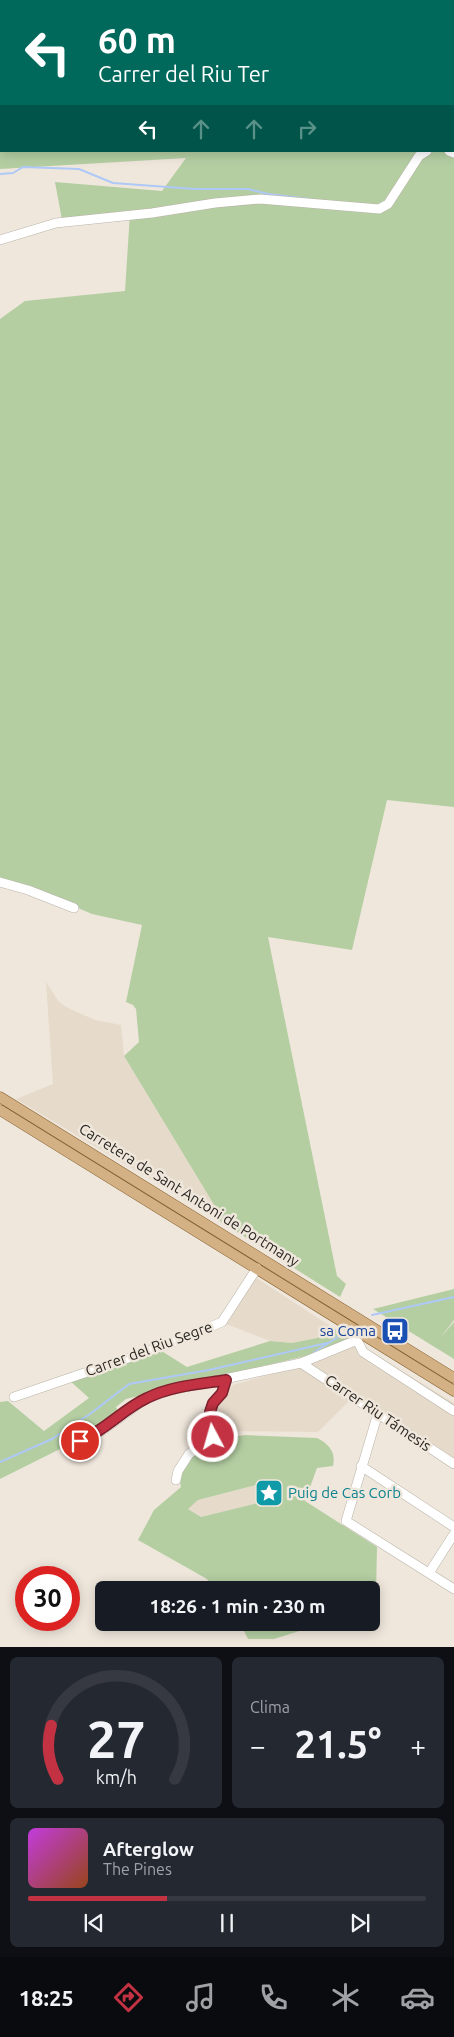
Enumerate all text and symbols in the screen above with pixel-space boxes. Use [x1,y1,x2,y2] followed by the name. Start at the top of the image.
[15,20,80,85] icon: left
[98,20,176,60] text: 60 m
[98,61,269,86] text: Carrer del Riu Ter
[134,115,162,143] icon: left
[187,115,215,143] icon: ahead
[240,115,268,143] icon: ahead
[293,115,321,143] icon: right
[76,1120,302,1270] street label: Carretera de Sant Antoni de Portmany
[380,1316,410,1346] bus stop icon: sa Coma
[83,1318,215,1379] street label: Carrer del Riu Segre
[320,1322,376,1339] place label: sa Coma
[322,1371,434,1454] street label: Carrer Riu Támesis
[186,1410,238,1462] position arrow
[59,1420,101,1462] pin
[66,1427,94,1455] icon: arrive
[254,1478,284,1508] place icon: Puig de Cas Corb
[288,1484,401,1501] place label: Puig de Cas Corb
[15,1566,80,1631] speed limit sign: 30
[150,1595,325,1617] text: 18:26 · 1 min · 230 m
[250,1698,290,1716] text: Clima
[87,1710,145,1768] text: 27
[294,1723,382,1765] text: 21.5°
[250,1730,266,1761] text: −
[410,1730,426,1761] text: +
[95,1767,137,1787] text: km/h
[103,1838,194,1860] text: Afterglow
[103,1860,172,1878] text: The Pines
[80,1909,108,1937] icon: previous
[213,1909,241,1937] icon: pause
[346,1909,374,1937] icon: next
[111,1980,146,2015] icon: directions
[183,1980,218,2015] icon: music
[256,1980,291,2015] icon: phone
[328,1980,363,2015] icon: climate
[400,1980,435,2015] icon: car
[19,1985,74,2010] text: 18:25

